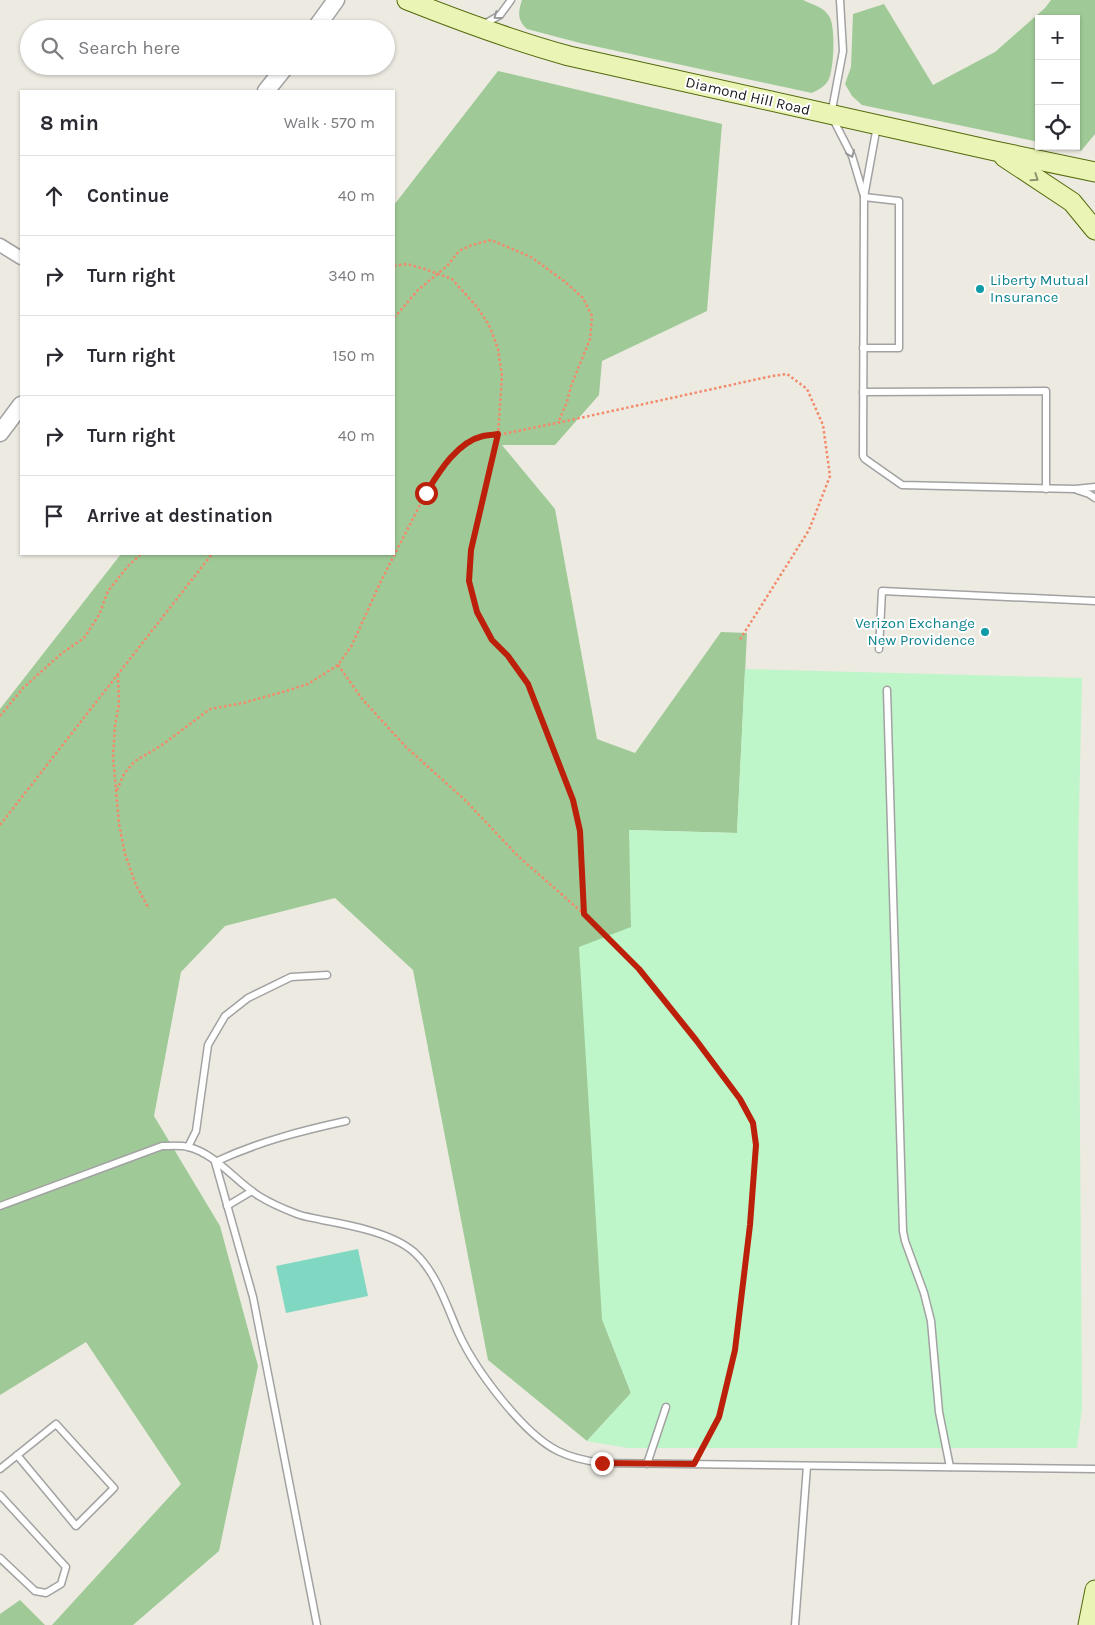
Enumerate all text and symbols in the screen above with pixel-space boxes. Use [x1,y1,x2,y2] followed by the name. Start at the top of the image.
[493,10,503,19] one-way arrow
[1035,15,1080,150] map controls
[1035,15,1080,60] button: +
[20,20,395,75] search box
[38,34,66,62] icon: search
[78,37,180,59] text: Search here
[1035,60,1080,105] button: −
[684,73,812,119] street label: Diamond Hill Road
[1035,105,1080,150] button: locate
[40,111,99,135] text: 8 min
[284,113,375,132] text: Walk · 570 m
[845,150,855,158] one-way arrow
[1030,172,1039,181] one-way arrow
[40,182,68,210] icon: ahead
[87,185,169,207] text: Continue
[338,186,375,205] text: 40 m
[40,262,68,290] icon: right
[87,265,176,287] text: Turn right
[328,266,375,285] text: 340 m
[990,271,1089,306] place label: Liberty Mutual Insurance
[974,283,986,295] marker: Liberty Mutual Insurance
[40,342,68,370] icon: right
[87,345,176,367] text: Turn right
[332,346,375,365] text: 150 m
[40,422,68,450] icon: right
[87,425,176,447] text: Turn right
[338,426,375,445] text: 40 m
[415,482,438,505] route start
[40,502,68,530] icon: arrive
[87,505,273,527] text: Arrive at destination
[855,614,975,649] place label: Verizon Exchange New Providence
[979,626,991,638] marker: Verizon Exchange New Providence
[591,1452,614,1475] route end

